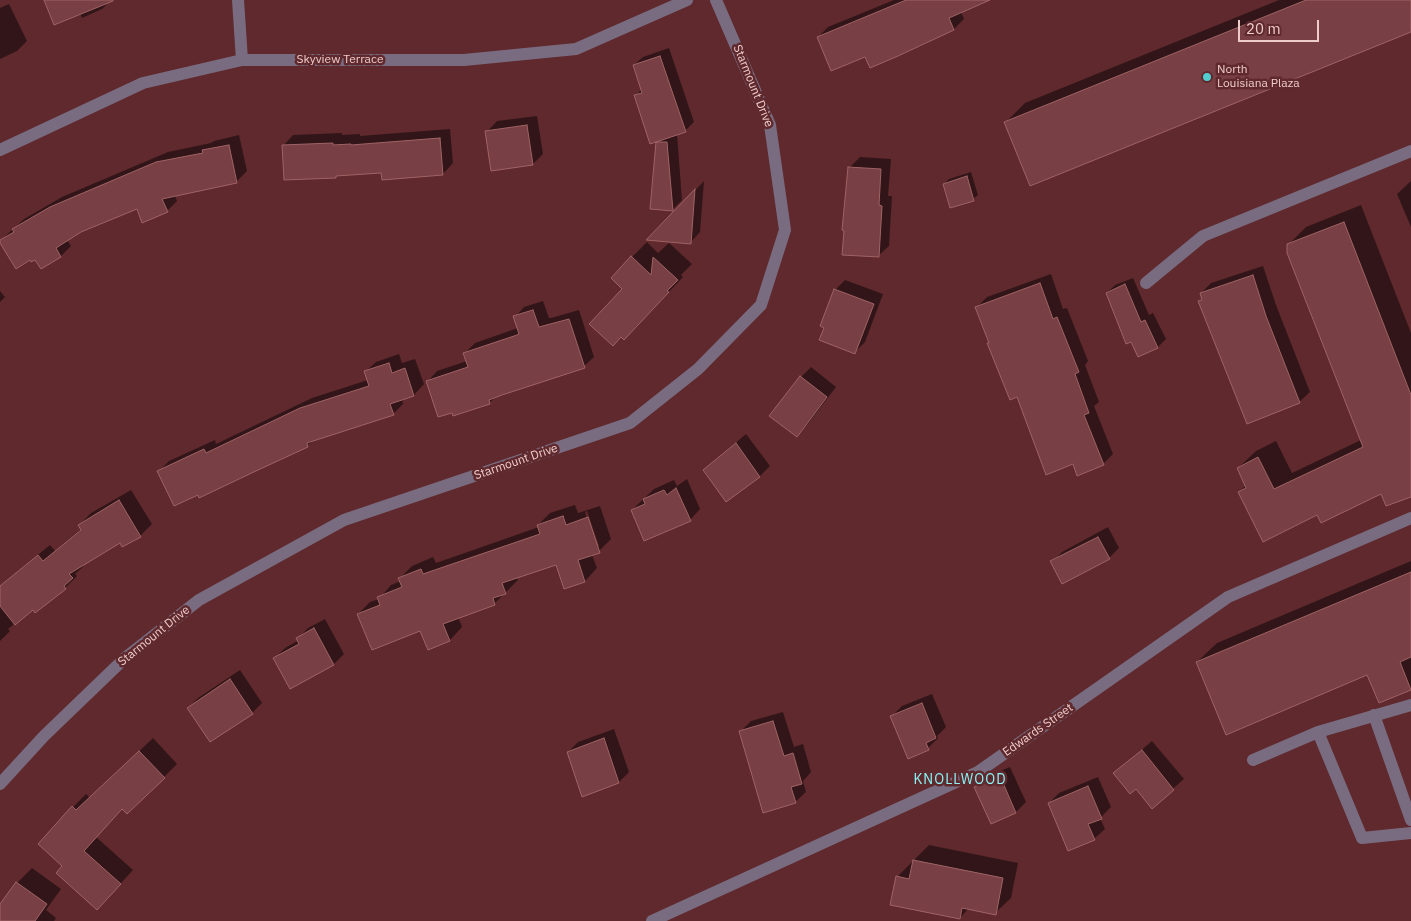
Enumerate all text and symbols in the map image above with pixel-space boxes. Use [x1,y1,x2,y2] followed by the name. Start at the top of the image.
[1241,10,1322,42] scale bar
[1246,19,1281,38] text: 20 m
[730,43,776,129] street label: Starmount Drive
[296,53,384,67] street label: Skyview Terrace
[1217,63,1300,91] place label: North Louisiana Plaza
[1201,71,1213,83] marker: North Louisiana Plaza
[472,441,560,483] street label: Starmount Drive
[115,603,193,669] street label: Starmount Drive
[1000,701,1076,759] street label: Edwards Street
[912,772,1008,788] district label: KNOLLWOOD

